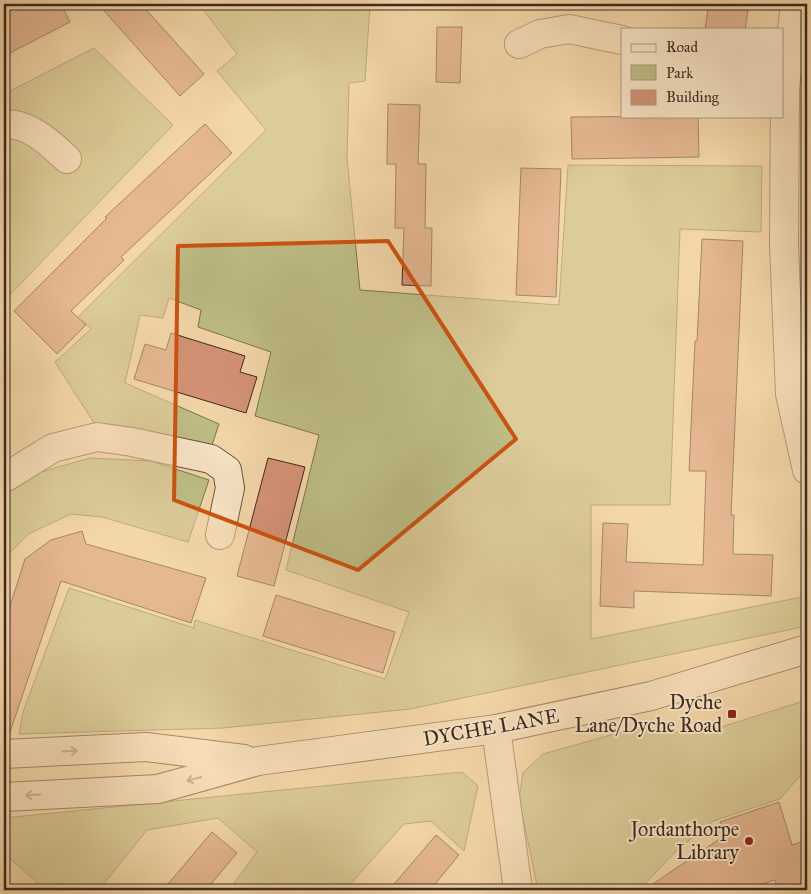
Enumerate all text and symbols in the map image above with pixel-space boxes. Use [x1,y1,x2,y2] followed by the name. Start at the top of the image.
[621,28,784,118] legend
[666,38,698,56] text: Road
[666,64,693,82] text: Park
[666,88,720,106] text: Building
[574,690,722,737] place label: Dyche Lane/Dyche Road
[421,703,561,751] street label: DYCHE LANE
[726,708,738,720] marker: Dyche Lane/Dyche Road
[62,746,78,755] one-way arrow
[187,774,203,784] one-way arrow
[26,791,42,800] one-way arrow
[628,817,740,864] place label: Jordanthorpe Library
[743,835,755,847] marker: Jordanthorpe Library

